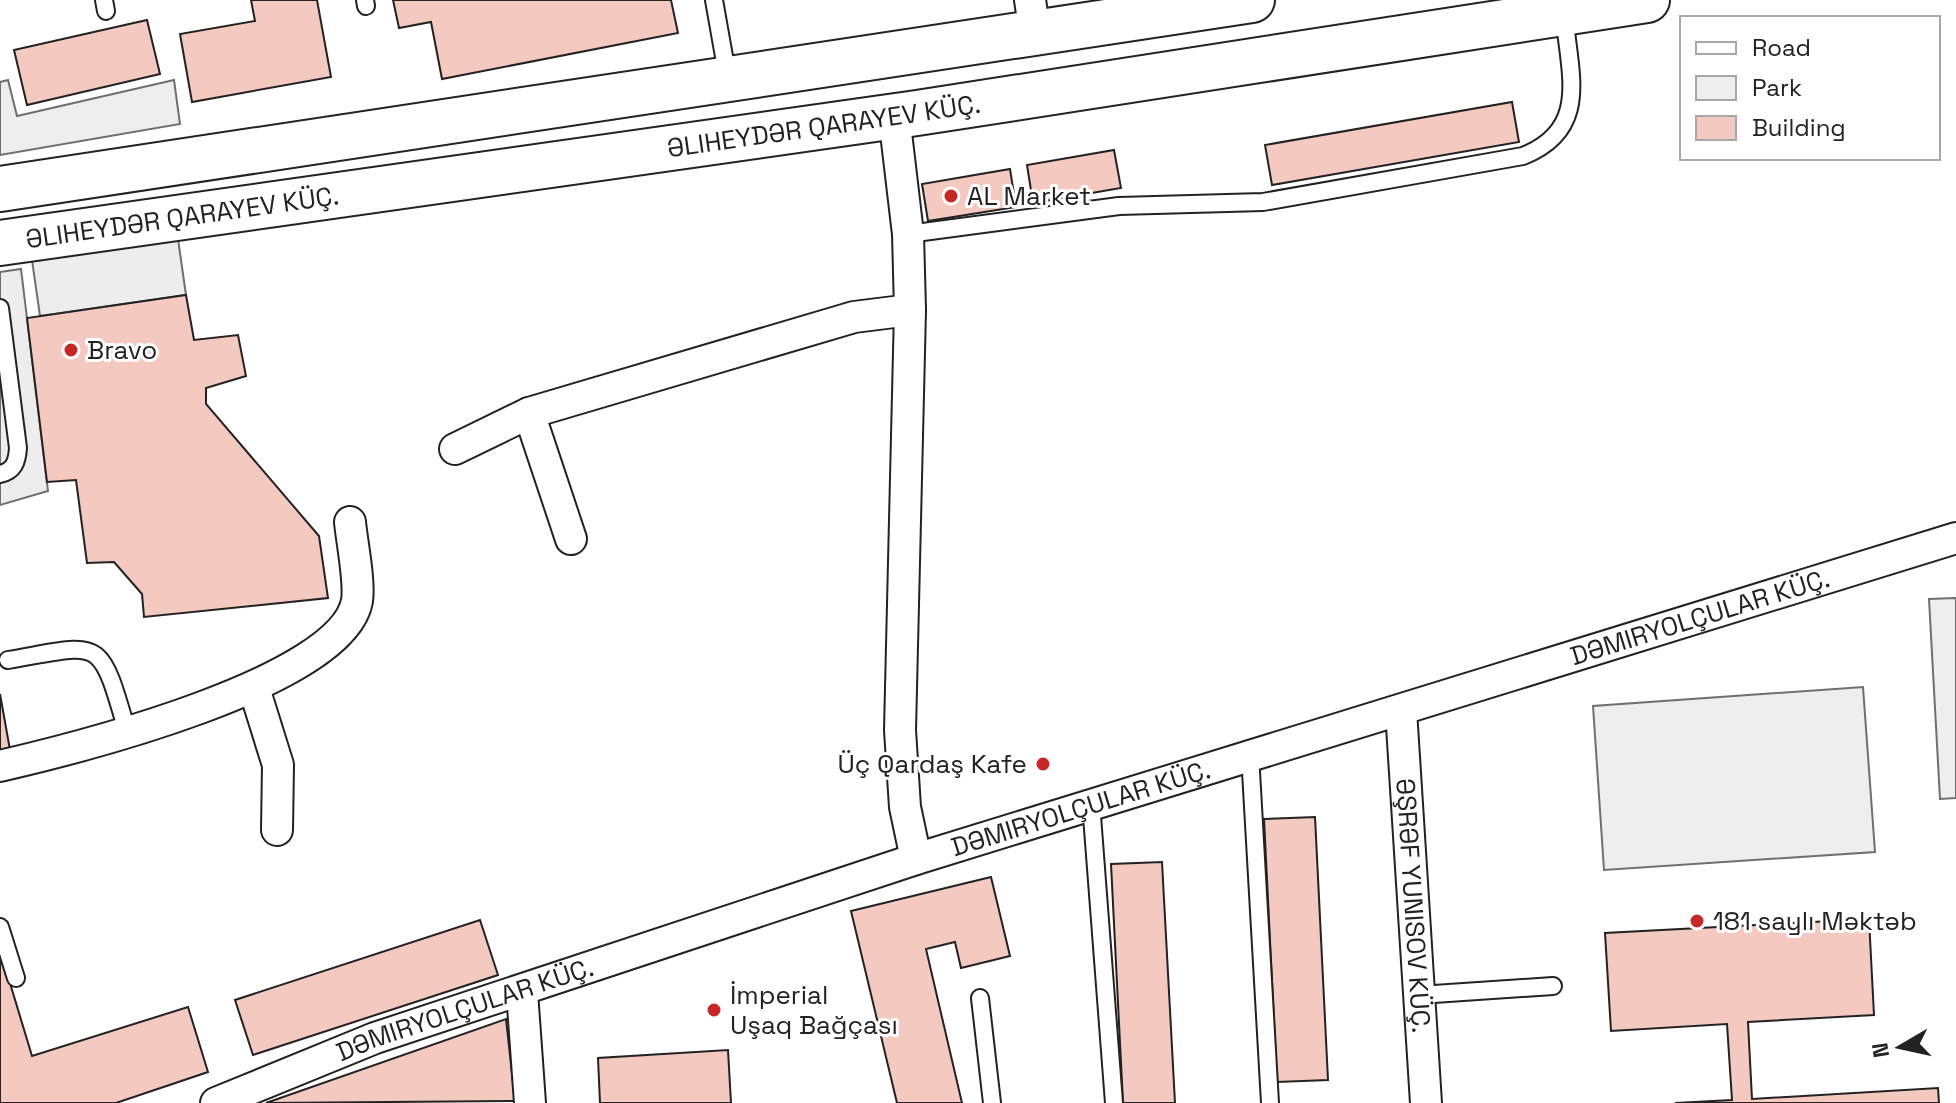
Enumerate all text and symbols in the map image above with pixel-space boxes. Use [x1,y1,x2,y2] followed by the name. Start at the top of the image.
[1680,16,1940,160] legend
[1752,32,1811,63] text: Road
[1752,72,1802,103] text: Park
[665,86,983,165] street label: ƏLIHEYDƏR QARAYEV KÜÇ.
[1752,112,1846,143] text: Building
[23,178,341,256] street label: ƏLIHEYDƏR QARAYEV KÜÇ.
[967,179,1091,213] place label: AL Market
[942,187,960,205] marker: AL Market
[87,333,157,367] place label: Bravo
[62,341,80,359] marker: Bravo
[1566,561,1834,673] street label: DƏMIRYOLÇULAR KÜÇ.
[838,747,1027,781] place label: Üç Qardaş Kafe
[947,752,1214,864] street label: DƏMIRYOLÇULAR KÜÇ.
[1034,755,1052,773] marker: Üç Qardaş Kafe
[1388,777,1439,1034] street label: ƏŞRƏF YUNISOV KÜÇ.
[1713,904,1917,938] place label: 181 saylı Məktəb
[1688,912,1706,930] marker: 181 saylı Məktəb
[331,950,598,1069] street label: DƏMIRYOLÇULAR KÜÇ.
[730,978,898,1042] place label: İmperial Uşaq Bağçası
[705,1001,723,1019] marker: İmperial Uşaq Bağçası
[1860,1007,1940,1087] north arrow
[1865,1041,1895,1060] text: N

